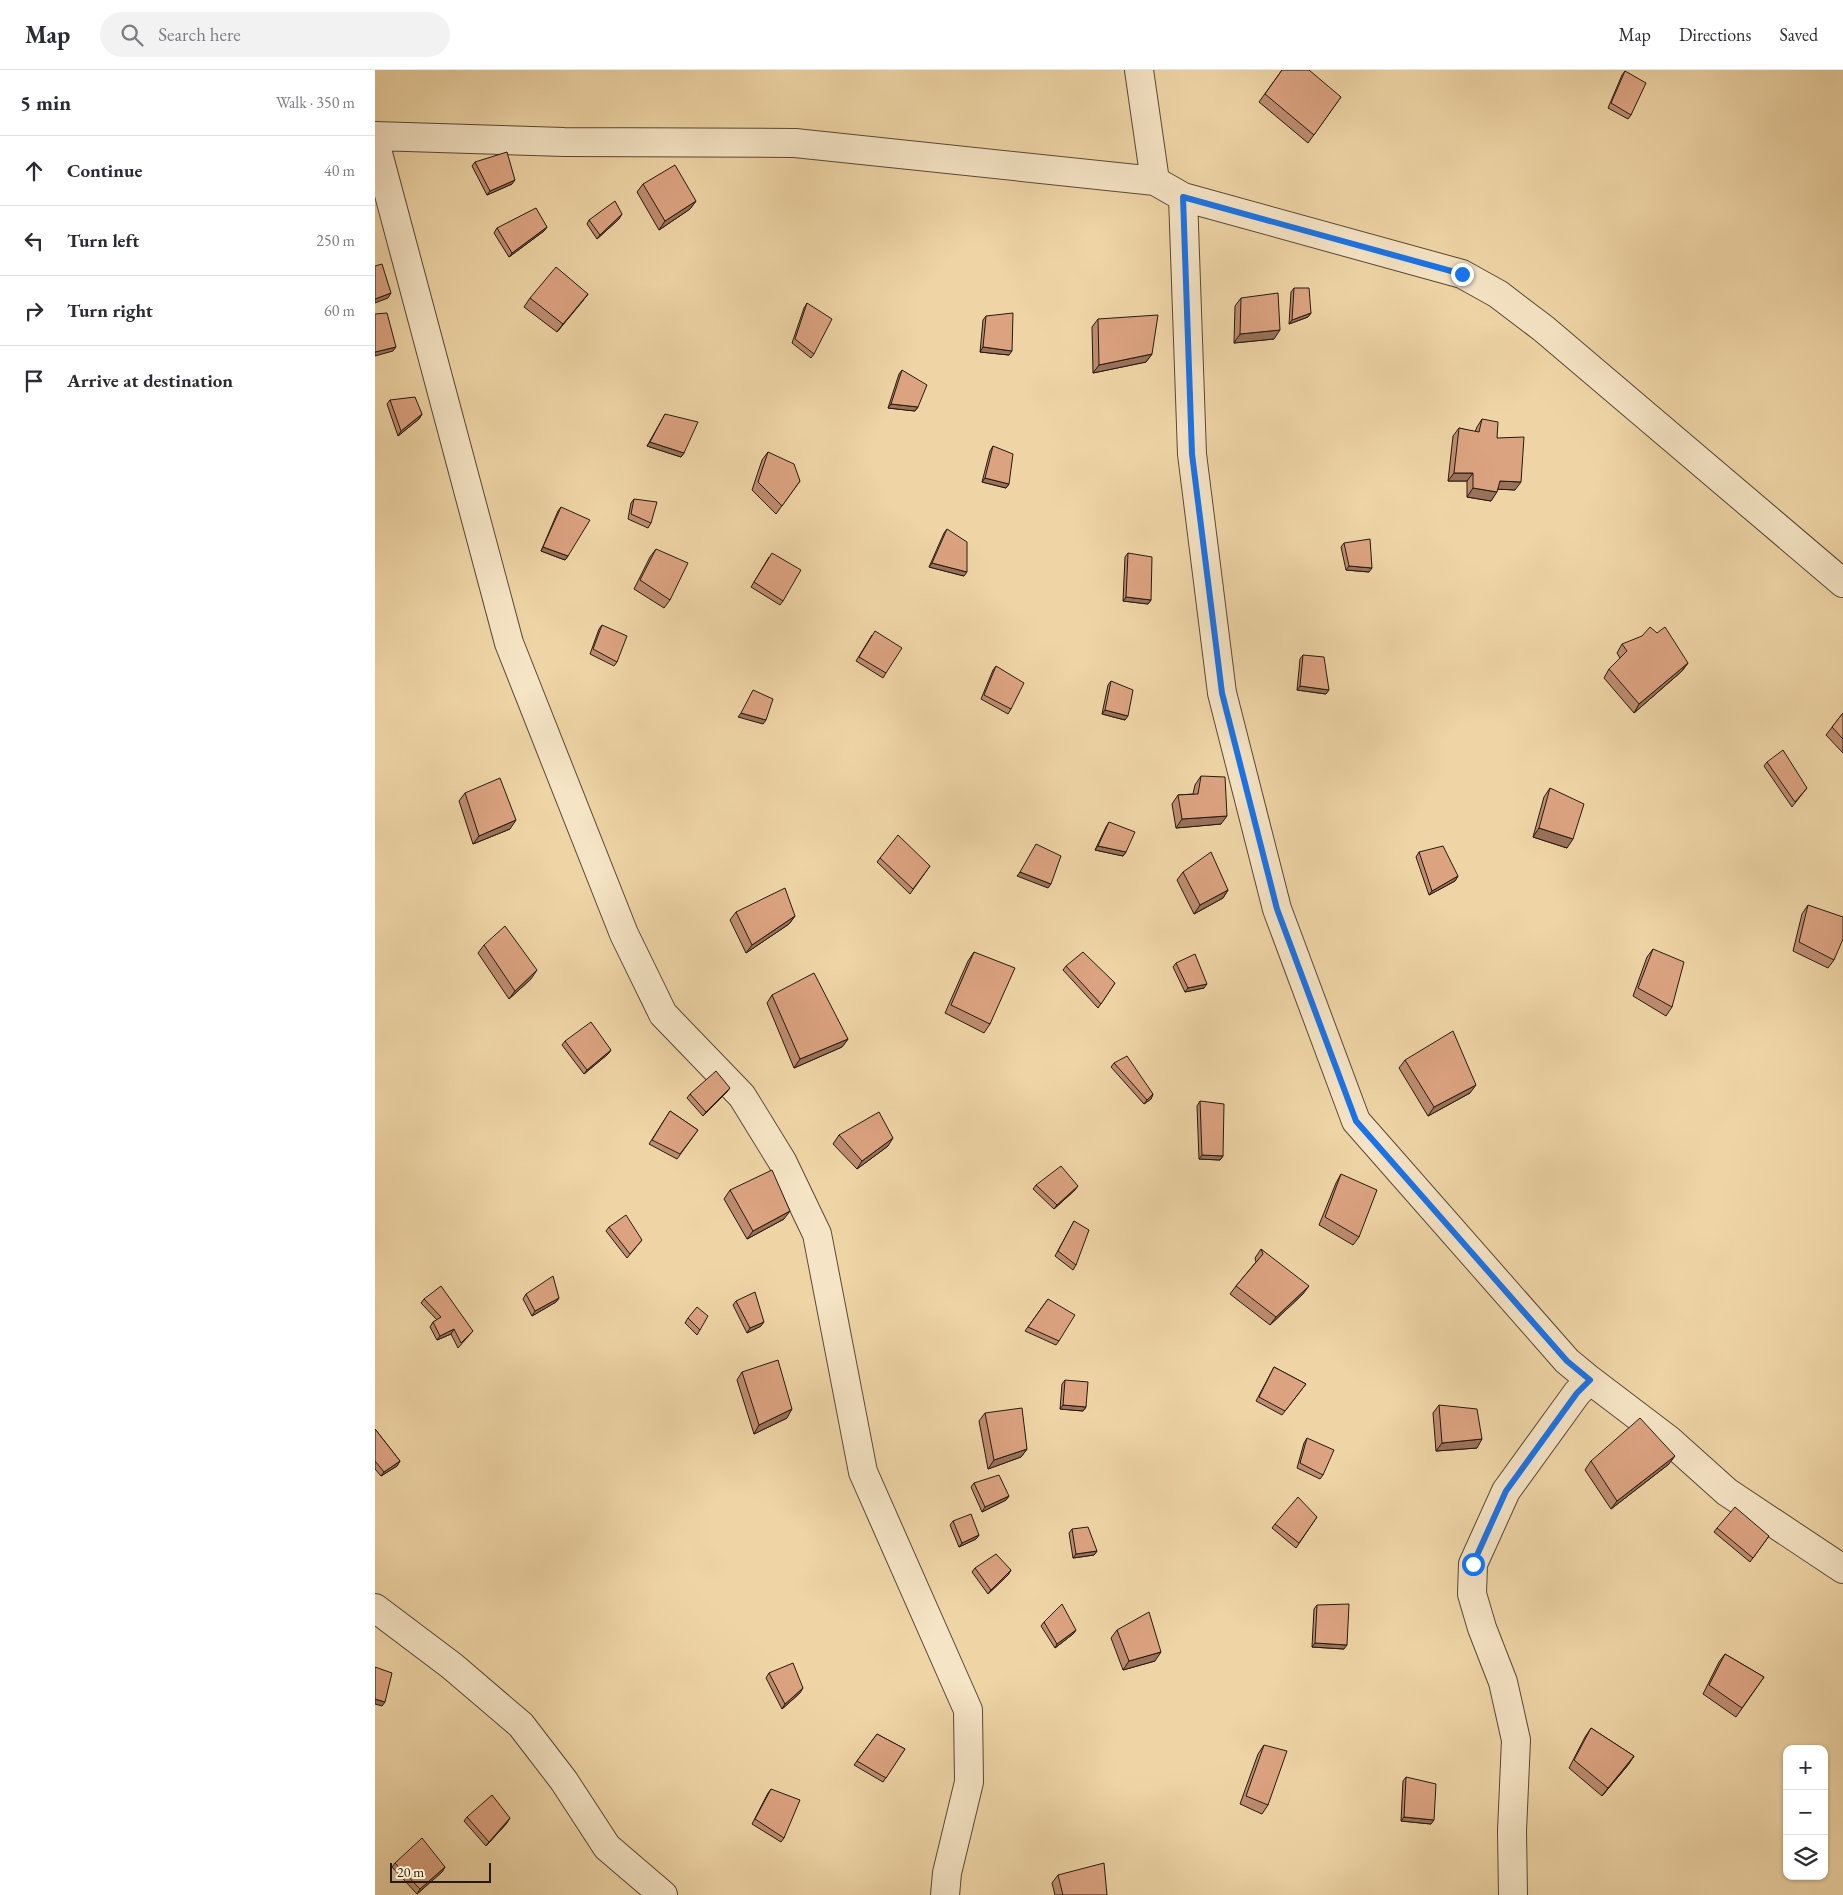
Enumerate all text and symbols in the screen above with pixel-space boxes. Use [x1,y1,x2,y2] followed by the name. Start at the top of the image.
[100,12,450,57] search box
[25,19,70,50] text: Map
[118,21,146,49] icon: search
[158,22,241,47] text: Search here
[1619,23,1651,46] text: Map
[1679,23,1751,46] text: Directions
[1779,23,1818,46] text: Saved
[20,89,71,116] text: 5 min
[276,92,355,113] text: Walk · 350 m
[20,157,48,185] icon: ahead
[67,158,142,183] text: Continue
[324,160,355,181] text: 40 m
[20,227,48,255] icon: left
[67,228,139,253] text: Turn left
[316,230,355,251] text: 250 m
[1451,263,1474,286] route end
[20,297,48,325] icon: right
[67,298,153,323] text: Turn right
[324,300,355,321] text: 60 m
[20,367,48,395] icon: arrive
[67,368,233,393] text: Arrive at destination
[1462,1553,1485,1576] route start
[1783,1745,1828,1880] map controls
[1783,1745,1828,1790] button: +
[1783,1790,1828,1835] button: −
[1783,1835,1828,1880] button: layers
[390,1860,491,1883] scale bar
[397,1863,424,1881] text: 20 m

